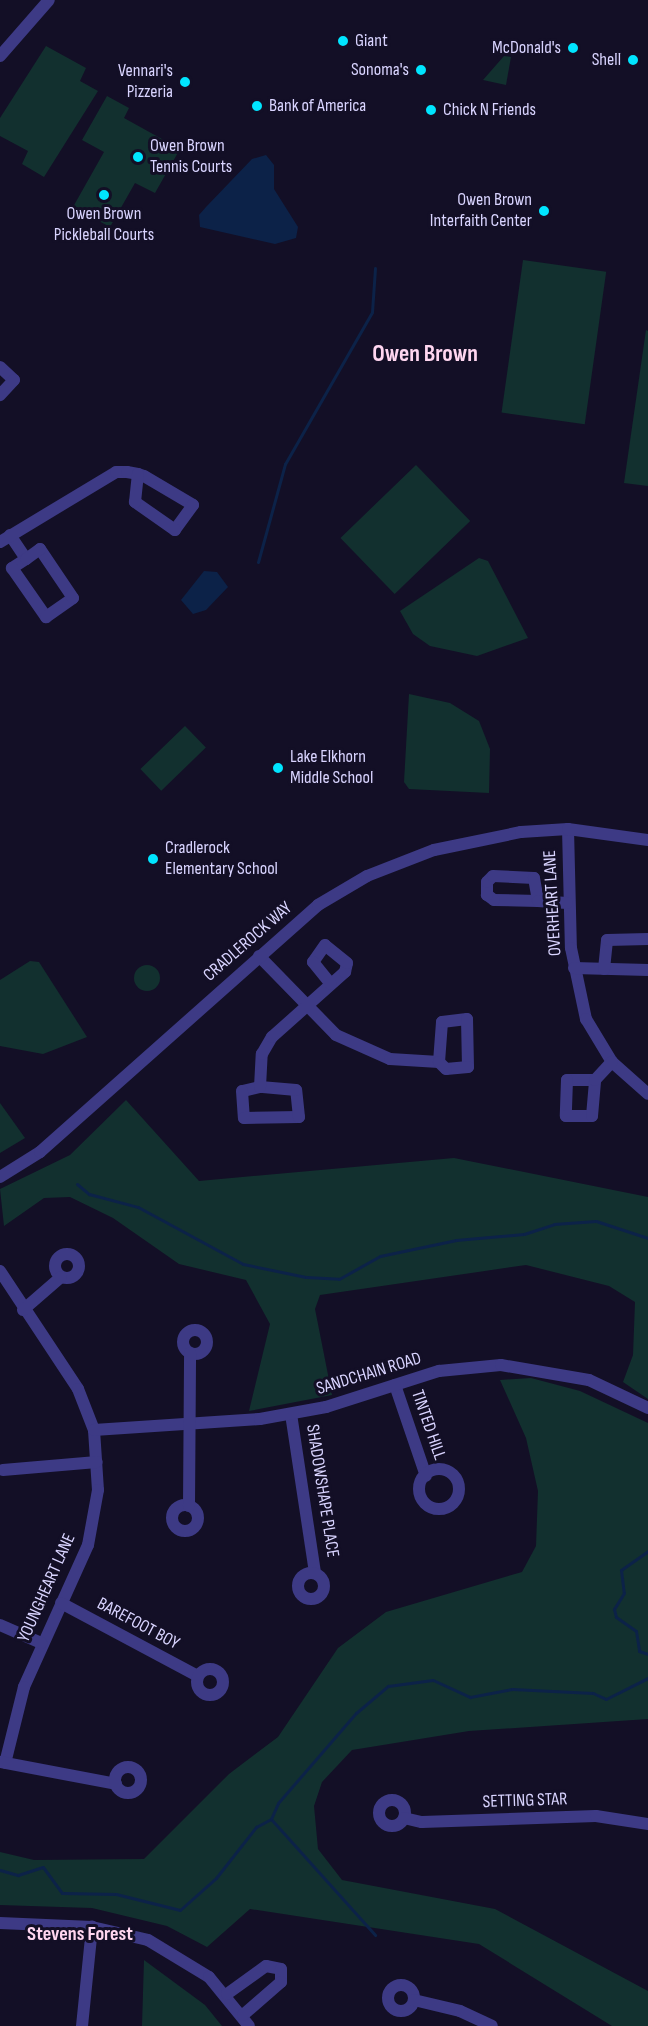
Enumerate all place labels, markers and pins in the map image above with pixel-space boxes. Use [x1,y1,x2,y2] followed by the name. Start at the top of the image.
[355,30,388,52] place label: Giant
[336,34,350,48] marker: Giant
[492,37,561,59] place label: McDonald's
[566,41,580,55] marker: McDonald's
[592,49,621,71] place label: Shell
[626,53,640,67] marker: Shell
[351,59,409,81] place label: Sonoma's
[118,61,173,104] place label: Vennari's Pizzeria
[414,63,428,77] marker: Sonoma's
[178,75,192,89] marker: Vennari's Pizzeria
[269,95,366,117] place label: Bank of America
[250,99,264,113] marker: Bank of America
[443,99,536,121] place label: Chick N Friends
[424,103,438,117] marker: Chick N Friends
[150,136,232,178] place label: Owen Brown Tennis Courts
[131,150,145,164] marker: Owen Brown Tennis Courts
[97,188,111,202] marker: Owen Brown Pickleball Courts
[430,190,532,232] place label: Owen Brown Interfaith Center
[54,204,154,246] place label: Owen Brown Pickleball Courts
[537,204,551,218] marker: Owen Brown Interfaith Center
[290,747,373,789] place label: Lake Elkhorn Middle School
[271,761,285,775] marker: Lake Elkhorn Middle School
[165,838,278,880] place label: Cradlerock Elementary School
[146,852,160,866] marker: Cradlerock Elementary School

